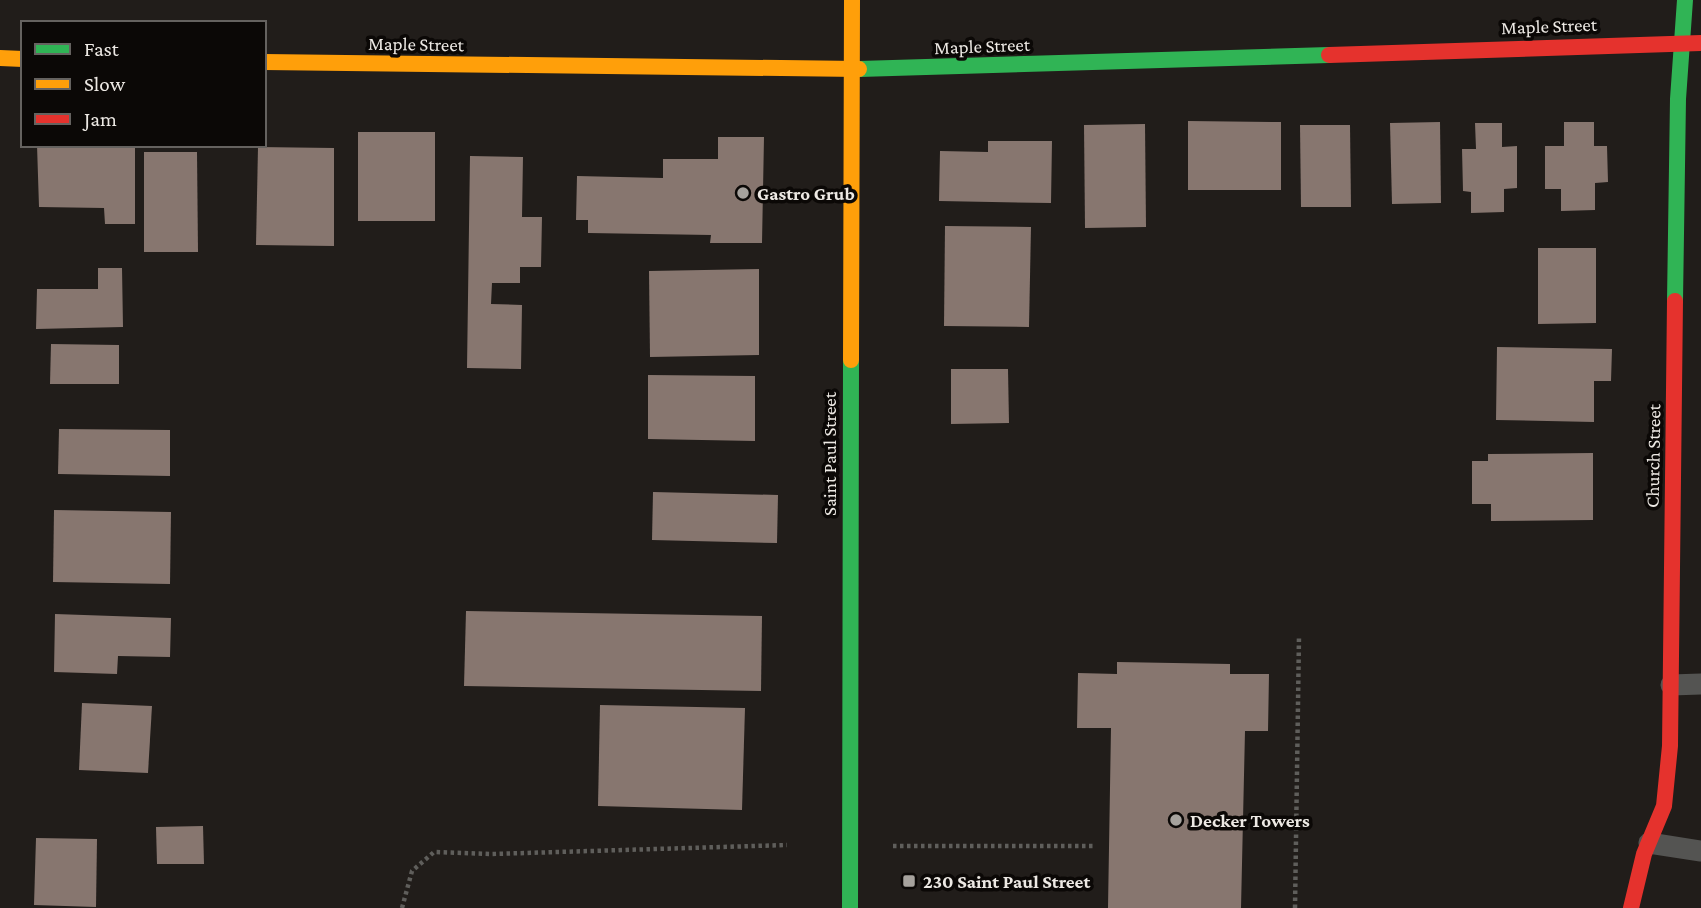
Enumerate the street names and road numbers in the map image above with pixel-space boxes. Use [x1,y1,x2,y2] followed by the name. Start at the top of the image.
[1501,14,1598,38] street label: Maple Street
[368,33,465,55] street label: Maple Street
[934,34,1031,58] street label: Maple Street
[819,391,840,516] street label: Saint Paul Street
[1642,403,1664,508] street label: Church Street

